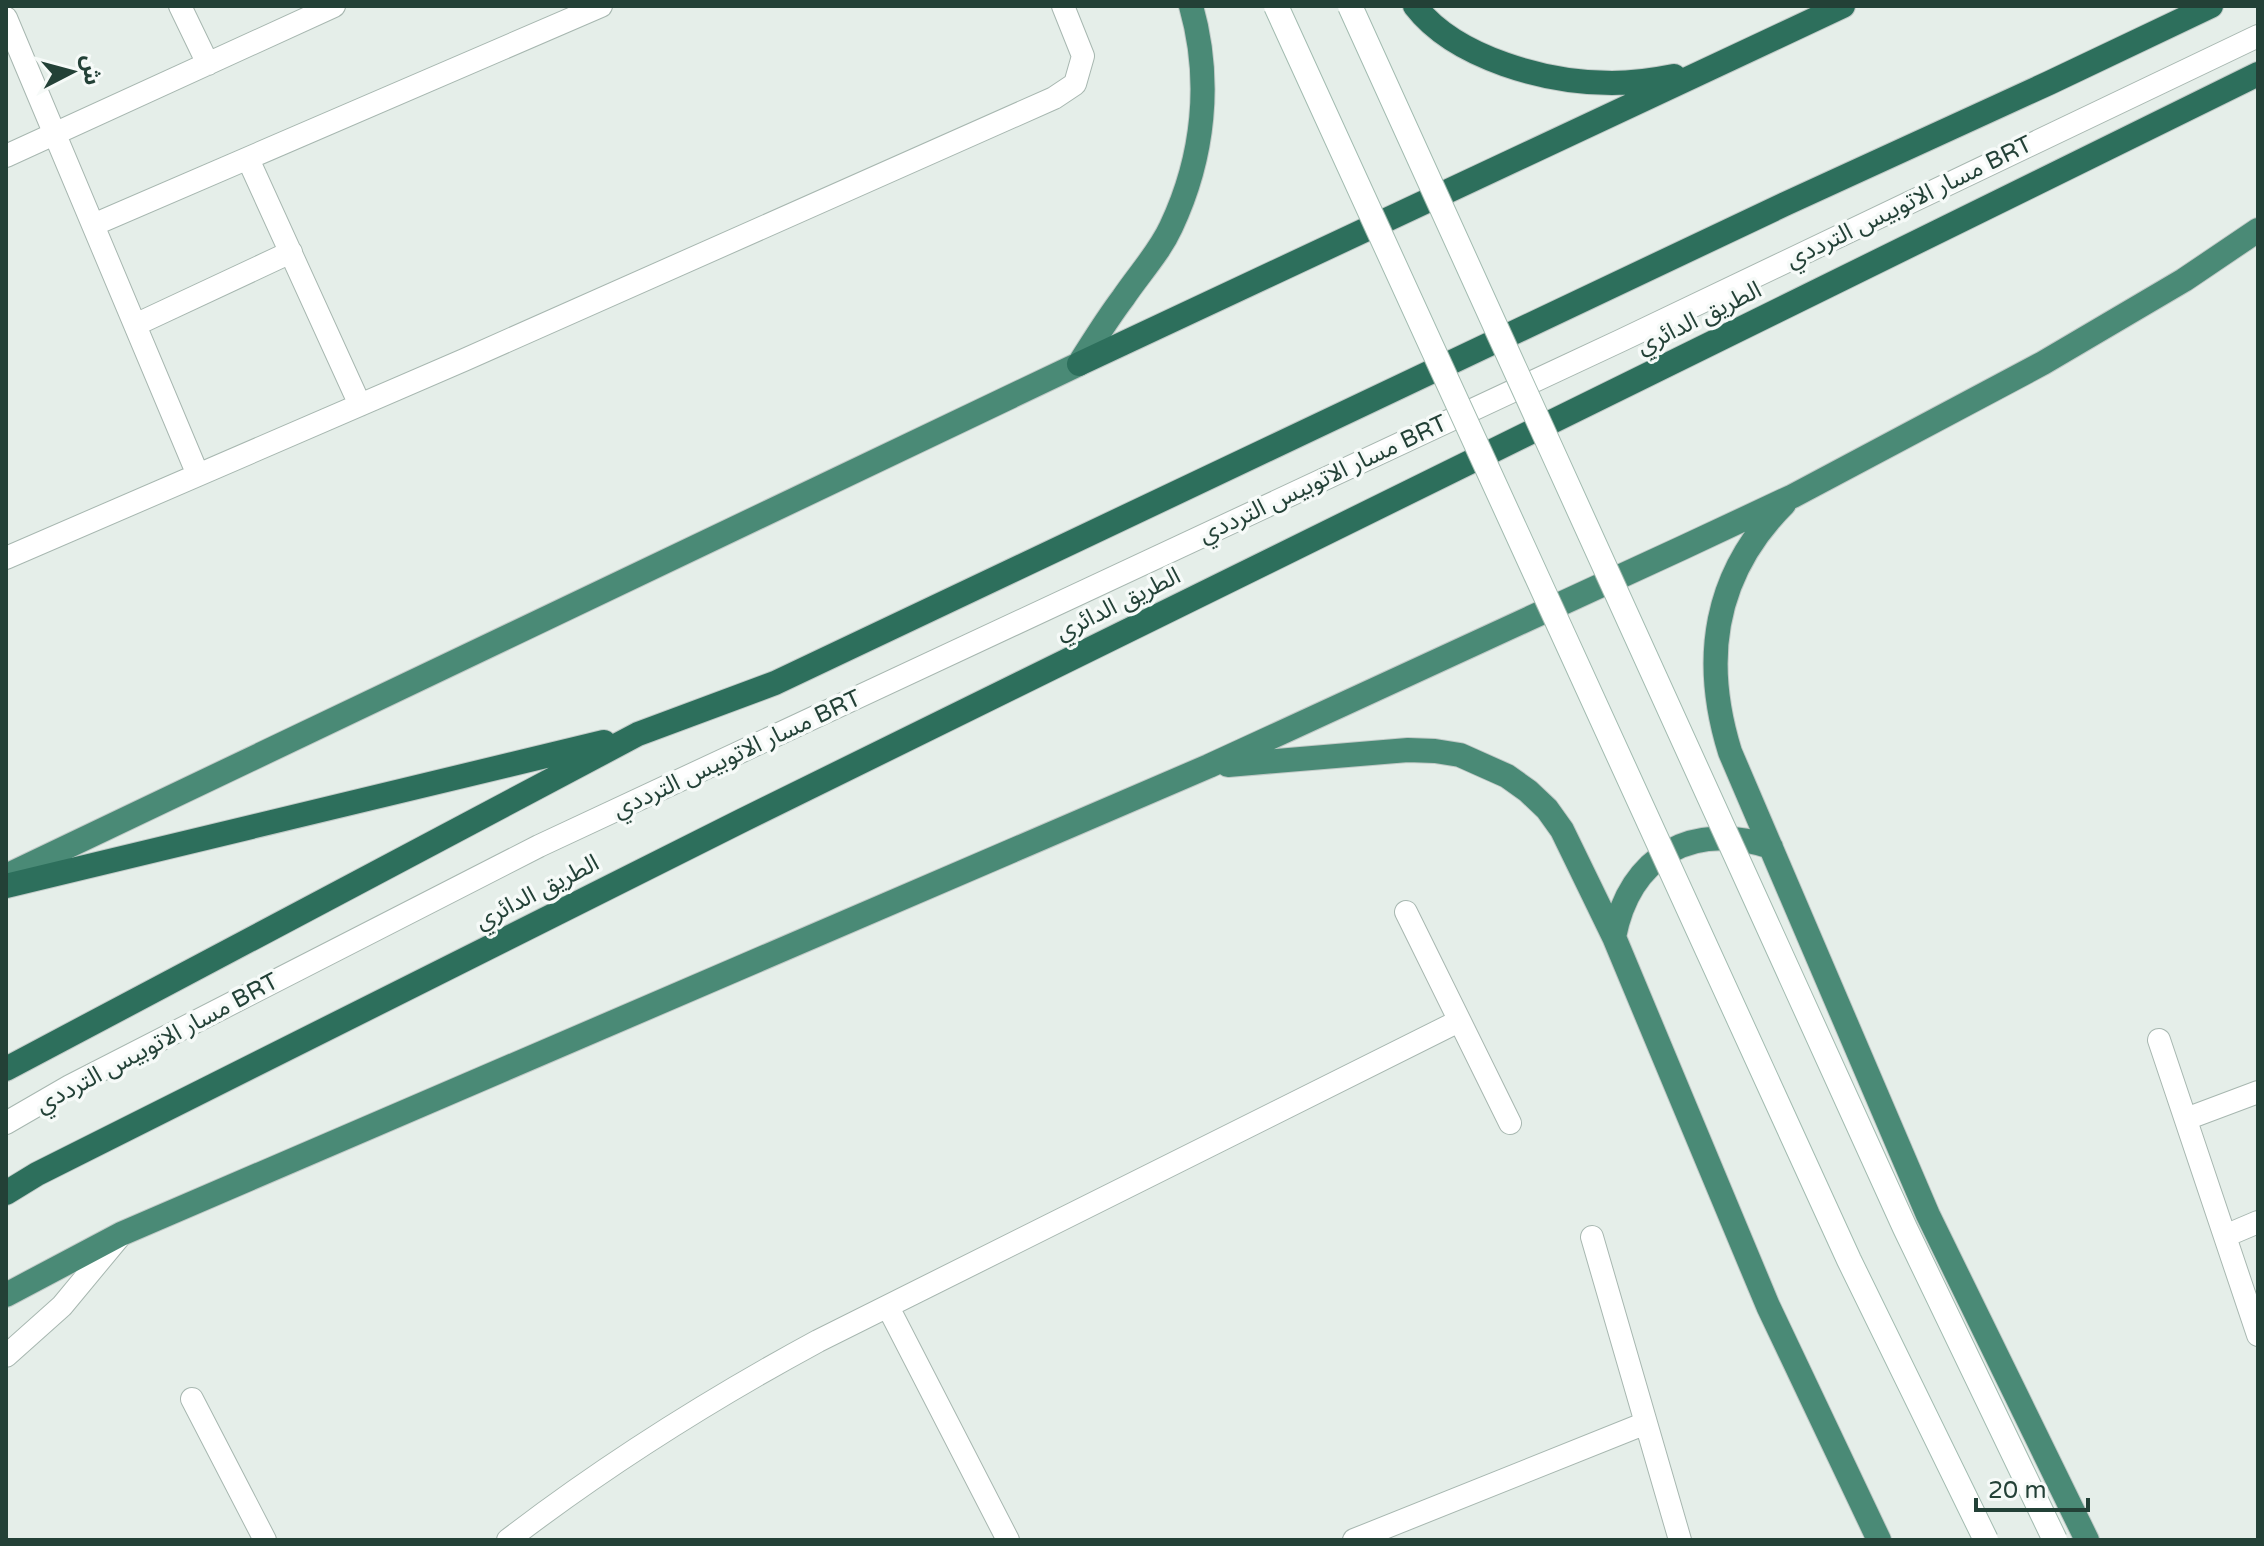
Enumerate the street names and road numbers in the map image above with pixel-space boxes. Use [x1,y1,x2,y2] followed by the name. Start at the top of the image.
[1781,129,2039,278] street label: مسار الاتوبيس الترددي BRT
[1632,275,1768,364] street label: الطريق الدائري
[1194,408,1454,553] street label: مسار الاتوبيس الترددي BRT
[1051,561,1187,650] street label: الطريق الدائري
[608,683,868,828] street label: مسار الاتوبيس الترددي BRT
[470,848,605,939] street label: الطريق الدائري
[31,966,285,1123] street label: مسار الاتوبيس الترددي BRT

